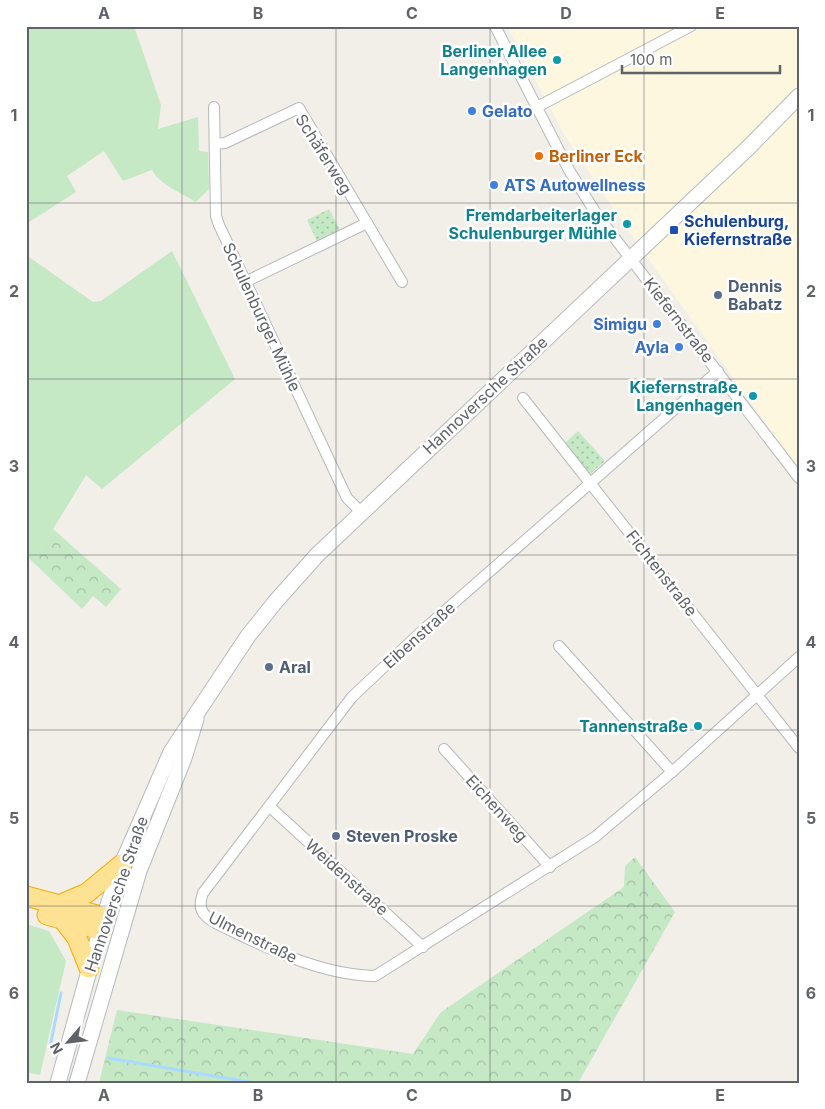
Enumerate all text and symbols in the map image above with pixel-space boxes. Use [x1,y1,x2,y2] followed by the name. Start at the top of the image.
[98,3,110,23] text: A
[253,3,263,23] text: B
[406,3,418,23] text: C
[560,3,572,23] text: D
[715,3,725,23] text: E
[440,41,547,79] place label: Berliner Allee Langenhagen
[622,42,780,74] scale bar
[630,50,672,69] text: 100 m
[551,54,563,66] marker: Berliner Allee Langenhagen
[482,101,533,121] place label: Gelato
[11,105,17,125] text: 1
[466,105,478,117] marker: Gelato
[808,105,814,125] text: 1
[291,110,357,198] street label: Schäferweg
[549,146,643,166] place label: Berliner Eck
[533,150,545,162] marker: Berliner Eck
[504,175,646,195] place label: ATS Autowellness
[488,179,500,191] marker: ATS Autowellness
[449,205,617,243] place label: Fremdarbeiterlager Schulenburger Mühle
[684,211,792,249] place label: Schulenburg, Kiefernstraße
[621,218,633,230] marker: Fremdarbeiterlager Schulenburger Mühle
[668,224,680,236] marker: Schulenburg, Kiefernstraße
[219,239,305,395] street label: Schulenburger Mühle
[640,273,718,367] street label: Kiefernstraße
[728,276,782,314] place label: Dennis Babatz
[9,281,19,301] text: 2
[806,281,816,301] text: 2
[712,289,724,301] marker: Dennis Babatz
[593,314,647,334] place label: Simigu
[651,318,663,330] marker: Simigu
[418,332,552,458] street label: Hannoversche Straße
[635,337,669,357] place label: Ayla
[673,341,685,353] marker: Ayla
[630,377,743,415] place label: Kiefernstraße, Langenhagen
[747,390,759,402] marker: Kiefernstraße, Langenhagen
[9,456,19,476] text: 3
[806,456,816,476] text: 3
[622,526,702,620] street label: Fichtenstraße
[379,597,459,673] street label: Eibenstraße
[9,632,20,652] text: 4
[806,632,817,652] text: 4
[279,657,311,677] place label: Aral
[263,661,275,673] marker: Aral
[579,716,688,736] place label: Tannenstraße
[692,720,704,732] marker: Tannenstraße
[462,771,532,845] street label: Eichenweg
[9,808,19,828] text: 5
[806,808,816,828] text: 5
[80,813,152,975] street label: Hannoversche Straße
[346,826,458,846] place label: Steven Proske
[330,830,342,842] marker: Steven Proske
[301,835,393,919] street label: Weidenstraße
[205,907,301,967] street label: Ulmenstraße
[9,983,19,1003] text: 6
[806,983,816,1003] text: 6
[42,1016,92,1066] north arrow
[46,1040,66,1057] text: N
[98,1085,110,1105] text: A
[253,1085,263,1105] text: B
[406,1085,418,1105] text: C
[560,1085,572,1105] text: D
[715,1085,725,1105] text: E

